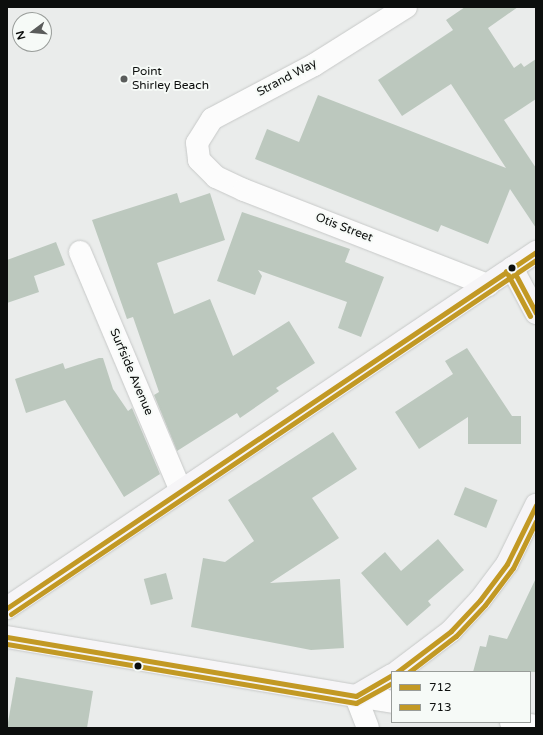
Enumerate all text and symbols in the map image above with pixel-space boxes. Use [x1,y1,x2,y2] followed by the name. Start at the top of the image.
[12,12,52,52] north arrow
[13,29,28,41] text: N
[255,56,319,100] street label: Strand Way
[132,65,209,93] place label: Point Shirley Beach
[119,74,129,84] marker: Point Shirley Beach
[313,210,375,246] street label: Otis Street
[507,263,517,273] unlabelled marker
[106,326,156,418] street label: Surfside Avenue
[133,661,143,671] unlabelled marker
[391,671,531,723] legend
[429,680,452,694] text: 712
[429,700,452,714] text: 713

